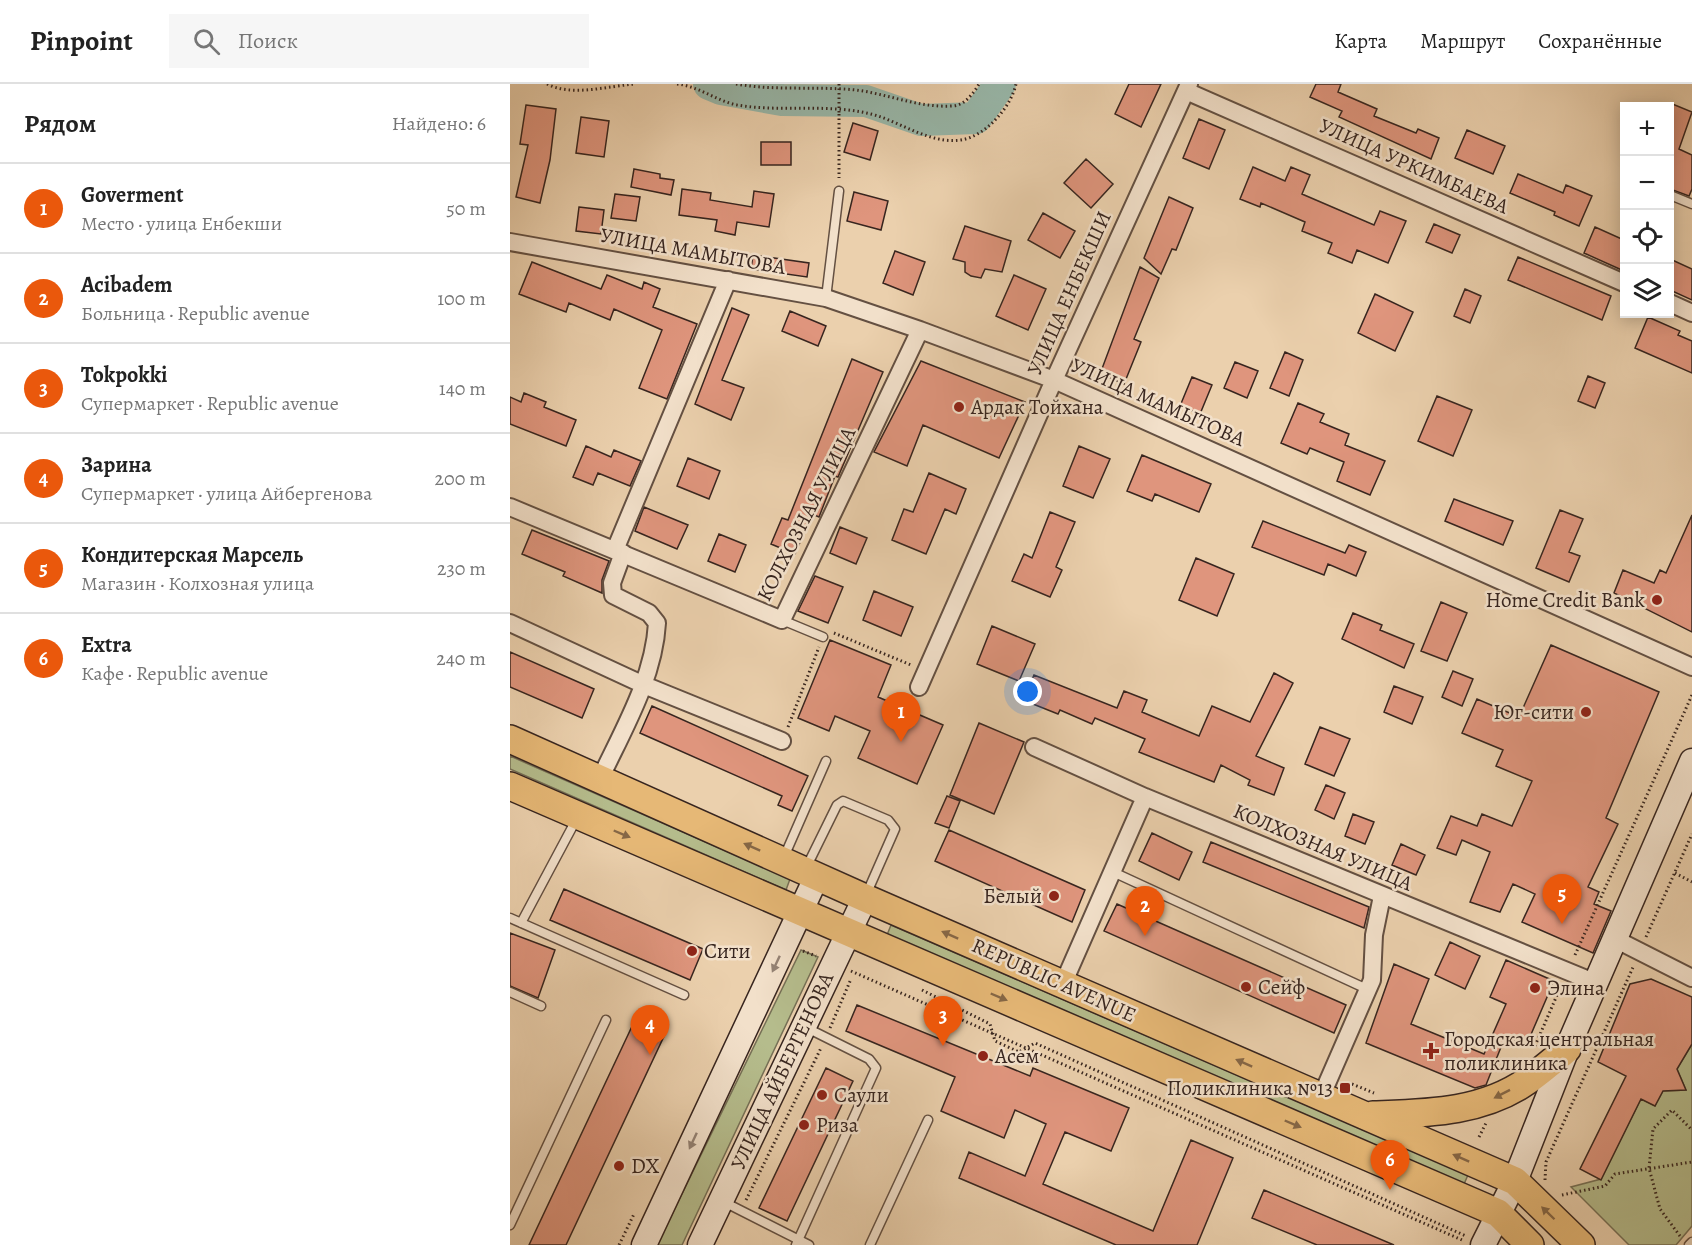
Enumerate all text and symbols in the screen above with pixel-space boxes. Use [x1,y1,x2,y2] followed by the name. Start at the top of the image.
[169,14,589,68] search box
[30,22,133,60] text: Pinpoint
[190,25,223,58] icon: search
[238,26,298,56] text: Поиск
[1334,27,1387,55] text: Карта
[1420,27,1505,55] text: Маршрут
[1538,27,1662,55] text: Сохранённые
[1620,102,1674,318] map controls
[1620,102,1674,156] button: +
[24,106,96,141] text: Рядом
[392,110,486,137] text: Найдено: 6
[1315,112,1514,221] street label: УЛИЦА УРКИМБАЕВА
[1620,156,1674,210] button: −
[81,180,184,210] text: Goverment
[40,195,47,222] text: 1
[446,195,486,222] text: 50 m
[1020,207,1118,379] street label: УЛИЦА ЕНБЕКШИ
[81,210,282,237] text: Место · улица Енбекши
[1620,210,1674,264] button: locate
[598,221,789,281] street label: УЛИЦА МАМЫТОВА
[1620,264,1674,318] button: layers
[81,270,173,300] text: Acibadem
[39,285,48,312] text: 2
[437,285,486,312] text: 100 m
[81,300,310,327] text: Больница · Republic avenue
[1067,351,1250,453] street label: УЛИЦА МАМЫТОВА
[81,360,168,390] text: Tokpokki
[39,375,48,402] text: 3
[439,375,486,402] text: 140 m
[81,390,339,417] text: Супермаркет · Republic avenue
[970,393,1104,421] place label: Ардак Тойхана
[952,400,966,414] marker: Ардак Тойхана
[750,421,862,606] street label: КОЛХОЗНАЯ УЛИЦА
[81,450,152,480] text: Зарина
[39,465,48,492] text: 4
[435,465,486,492] text: 200 m
[81,480,372,507] text: Супермаркет · улица Айбергенова
[81,540,303,570] text: Кондитерская Марсель
[39,555,48,582] text: 5
[437,555,486,582] text: 230 m
[81,570,314,597] text: Магазин · Колхозная улица
[1486,586,1646,614] place label: Home Credit Bank
[1650,593,1664,607] marker: Home Credit Bank
[81,630,132,660] text: Extra
[39,645,48,672] text: 6
[436,645,486,672] text: 240 m
[81,660,268,687] text: Кафе · Republic avenue
[1013,677,1042,706] your location
[882,692,920,742] pin: 1
[1493,698,1574,726] place label: Юг-сити
[1579,705,1593,719] marker: Юг-сити
[1229,797,1418,898] street label: КОЛХОЗНАЯ УЛИЦА
[613,829,631,839] one-way arrow
[743,842,761,852] one-way arrow
[1542,874,1582,924] pin: 5
[983,882,1042,910] place label: Белый
[1126,886,1164,936] pin: 2
[1047,889,1061,903] marker: Белый
[940,930,958,940] one-way arrow
[967,931,1141,1029] street label: REPUBLIC AVENUE
[704,937,751,965] place label: Сити
[685,944,699,958] marker: Сити
[771,956,780,973] one-way arrow
[724,967,840,1174] street label: УЛИЦА АЙБЕРГЕНОВА
[1258,973,1306,1001] place label: Сейф
[1547,974,1605,1002] place label: Элина
[1239,980,1253,994] marker: Сейф
[1528,981,1542,995] marker: Элина
[990,992,1008,1002] one-way arrow
[924,996,962,1046] pin: 3
[630,1006,670,1055] pin: 4
[1444,1025,1654,1077] place label: Городская центральная поликлиника
[994,1042,1039,1070] place label: Асем
[1422,1042,1440,1060] marker: Городская центральная поликлиника
[976,1049,990,1063] marker: Асем
[1235,1058,1253,1067] one-way arrow
[1167,1074,1333,1102] place label: Поликлиника №13
[834,1081,889,1109] place label: Саули
[1338,1081,1352,1095] marker: Поликлиника №13
[815,1088,829,1102] marker: Саули
[1493,1089,1511,1099] one-way arrow
[816,1111,859,1139] place label: Риза
[797,1118,811,1132] marker: Риза
[1285,1120,1302,1129] one-way arrow
[688,1132,697,1149] one-way arrow
[1370,1140,1410,1190] pin: 6
[631,1152,659,1180] place label: DX
[1452,1153,1470,1163] one-way arrow
[612,1159,626,1173] marker: DX
[1541,1207,1555,1221] one-way arrow

